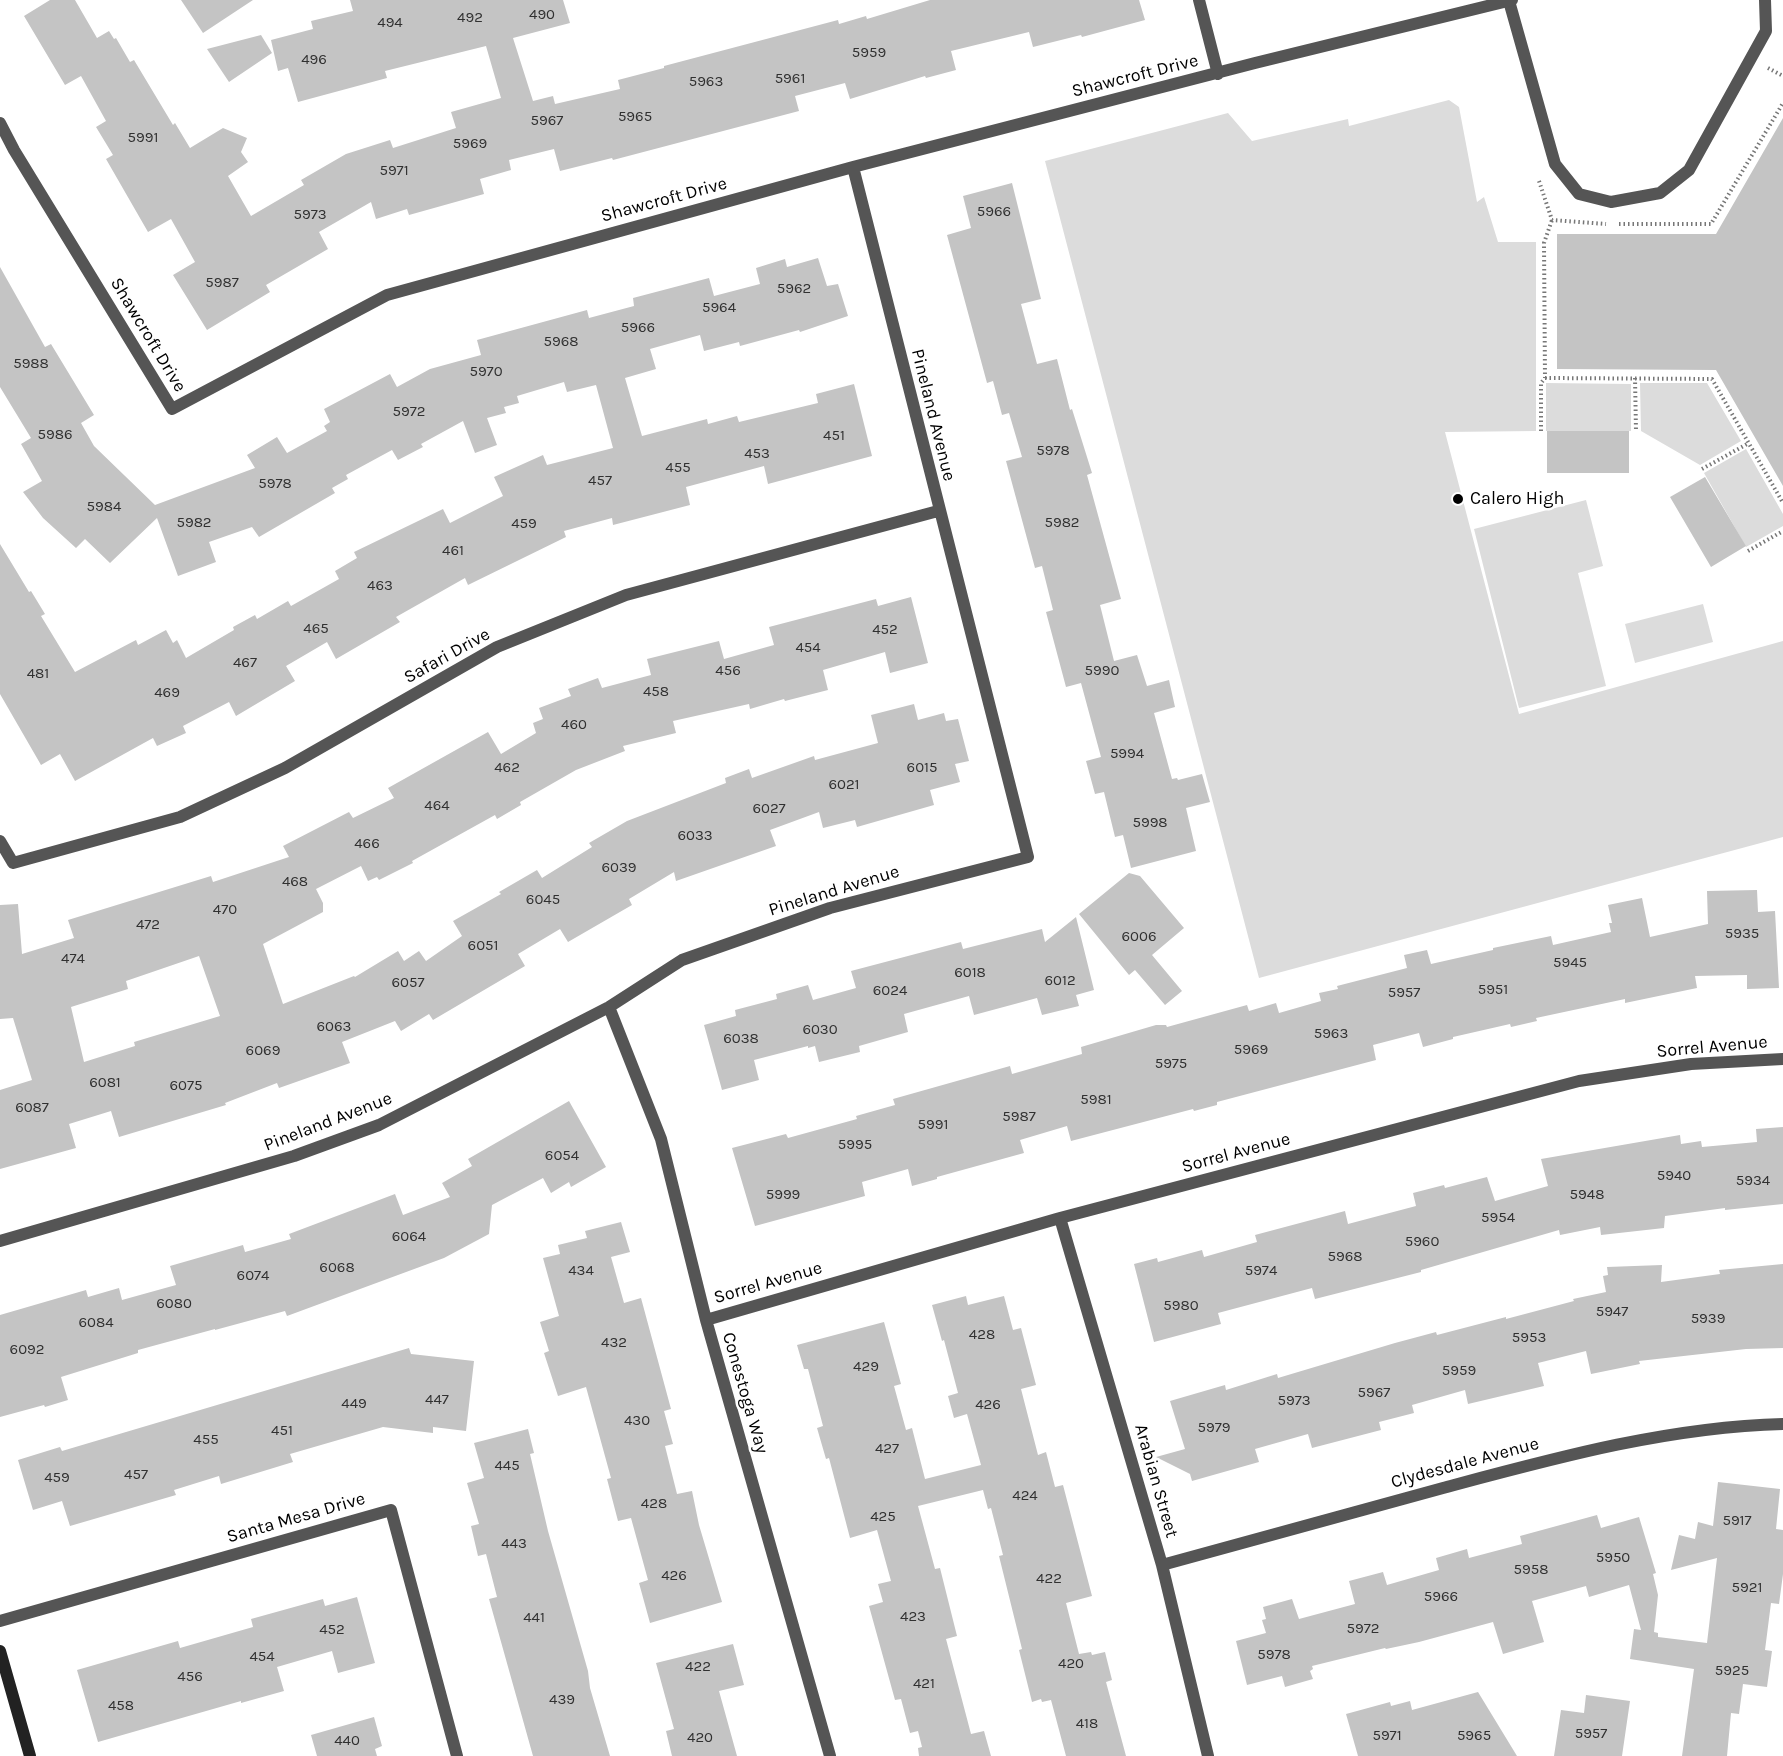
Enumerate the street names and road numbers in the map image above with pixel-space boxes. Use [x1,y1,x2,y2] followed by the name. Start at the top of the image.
[1070,50,1200,102] street label: Shawcroft Drive
[599,173,729,227] street label: Shawcroft Drive
[105,274,191,396] street label: Shawcroft Drive
[906,347,960,483] street label: Pineland Avenue
[400,624,494,688] street label: Safari Drive
[766,861,902,921] street label: Pineland Avenue
[1656,1031,1768,1063] street label: Sorrel Avenue
[261,1088,395,1156] street label: Pineland Avenue
[1179,1128,1293,1178] street label: Sorrel Avenue
[711,1257,825,1309] street label: Sorrel Avenue
[717,1330,773,1456] street label: Conestoga Way
[1129,1422,1183,1540] street label: Arabian Street
[1389,1433,1541,1493] street label: Clydesdale Avenue
[224,1488,368,1548] street label: Santa Mesa Drive

